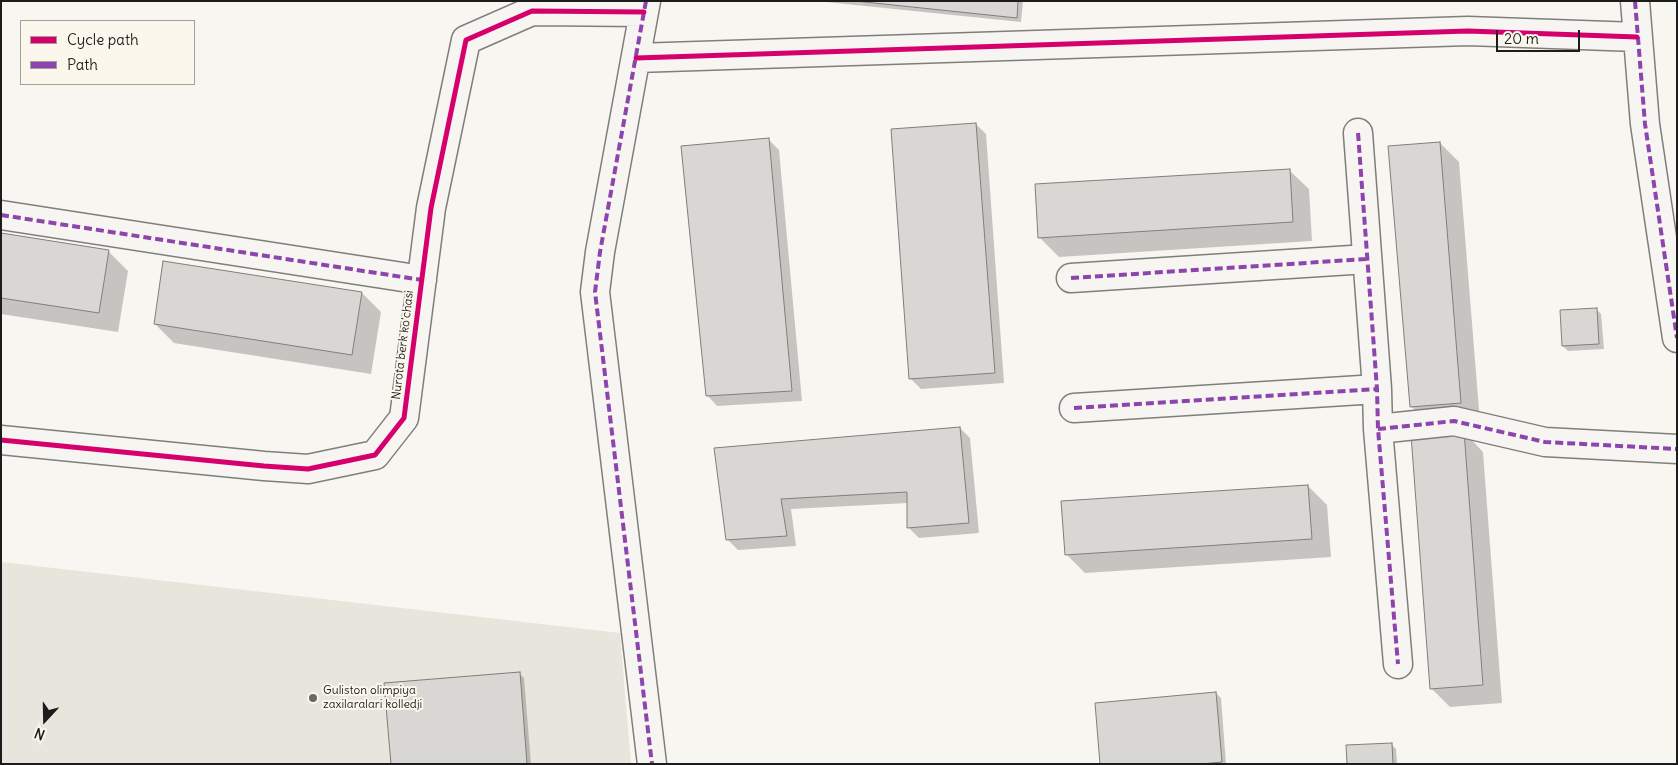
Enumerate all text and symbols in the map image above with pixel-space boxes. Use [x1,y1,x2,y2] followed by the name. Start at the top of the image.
[20,20,195,85] legend
[1498,20,1582,52] scale bar
[1504,29,1539,48] text: 20 m
[67,30,139,49] text: Cycle path
[67,55,98,74] text: Path
[389,289,417,401] street label: Nurota berk ko'chasi
[323,684,422,712] place label: Guliston olimpiya zaxilaralari kolledji
[307,692,319,704] marker: Guliston olimpiya zaxilaralari kolledji
[20,695,70,745] north arrow
[32,724,47,744] text: N

